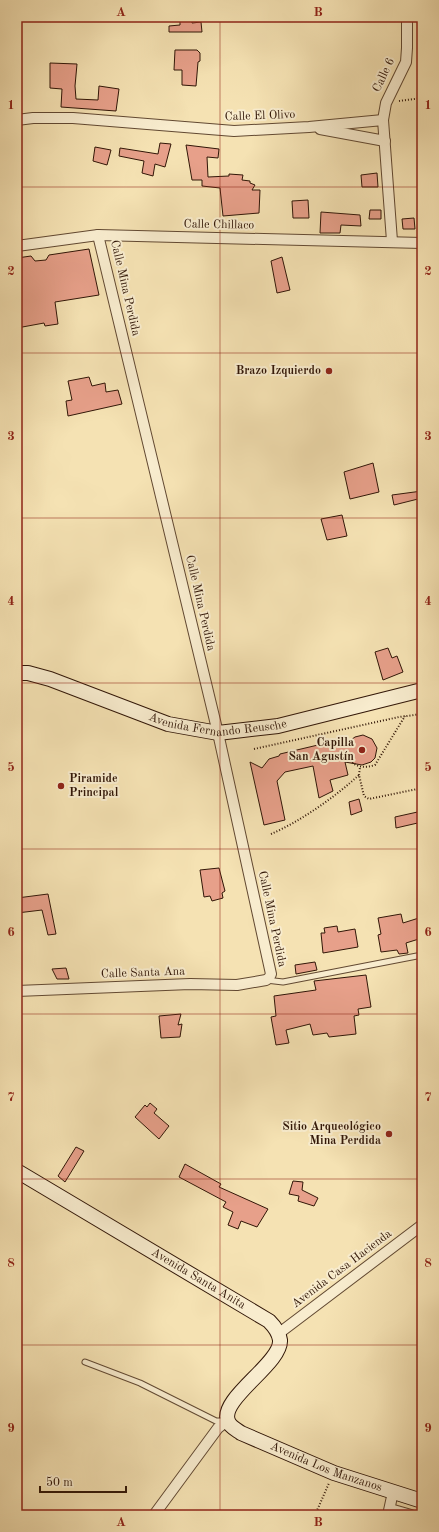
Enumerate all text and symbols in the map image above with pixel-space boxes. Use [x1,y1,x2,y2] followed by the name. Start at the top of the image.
[116,6,126,19] text: A
[313,6,323,19] text: B
[371,56,397,94] street label: Calle 6
[7,99,15,112] text: 1
[424,99,432,112] text: 1
[224,109,296,123] street label: Calle El Olivo
[184,218,255,232] street label: Calle Chillaco
[108,239,142,337] street label: Calle Mina Perdida
[7,265,15,278] text: 2
[424,265,432,278] text: 2
[236,365,321,377] place label: Brazo Izquierdo
[324,366,334,376] marker: Brazo Izquierdo
[7,430,15,443] text: 3
[424,430,432,443] text: 3
[183,554,217,652] street label: Calle Mina Perdida
[7,595,15,608] text: 4
[424,595,432,608] text: 4
[147,711,288,739] street label: Avenida Fernando Reusche
[288,737,354,763] place label: Capilla San Agustín
[357,745,367,755] marker: Capilla San Agustín
[7,761,15,774] text: 5
[424,761,432,774] text: 5
[69,773,119,799] place label: Piramide Principal
[56,781,66,791] marker: Piramide Principal
[256,870,288,968] street label: Calle Mina Perdida
[7,926,15,939] text: 6
[424,926,432,939] text: 6
[101,966,185,980] street label: Calle Santa Ana
[7,1091,15,1104] text: 7
[424,1091,432,1104] text: 7
[282,1121,381,1147] place label: Sitio Arqueológico Mina Perdida
[384,1129,394,1139] marker: Sitio Arqueológico Mina Perdida
[290,1228,394,1310] street label: Avenida Casa Hacienda
[149,1246,248,1312] street label: Avenida Santa Anita
[7,1257,15,1270] text: 8
[424,1257,432,1270] text: 8
[7,1422,15,1435] text: 9
[424,1422,432,1435] text: 9
[268,1440,384,1494] street label: Avenida Los Manzanos
[40,1468,126,1494] scale bar
[46,1476,73,1489] text: 50 m
[116,1516,126,1529] text: A
[313,1516,323,1529] text: B

